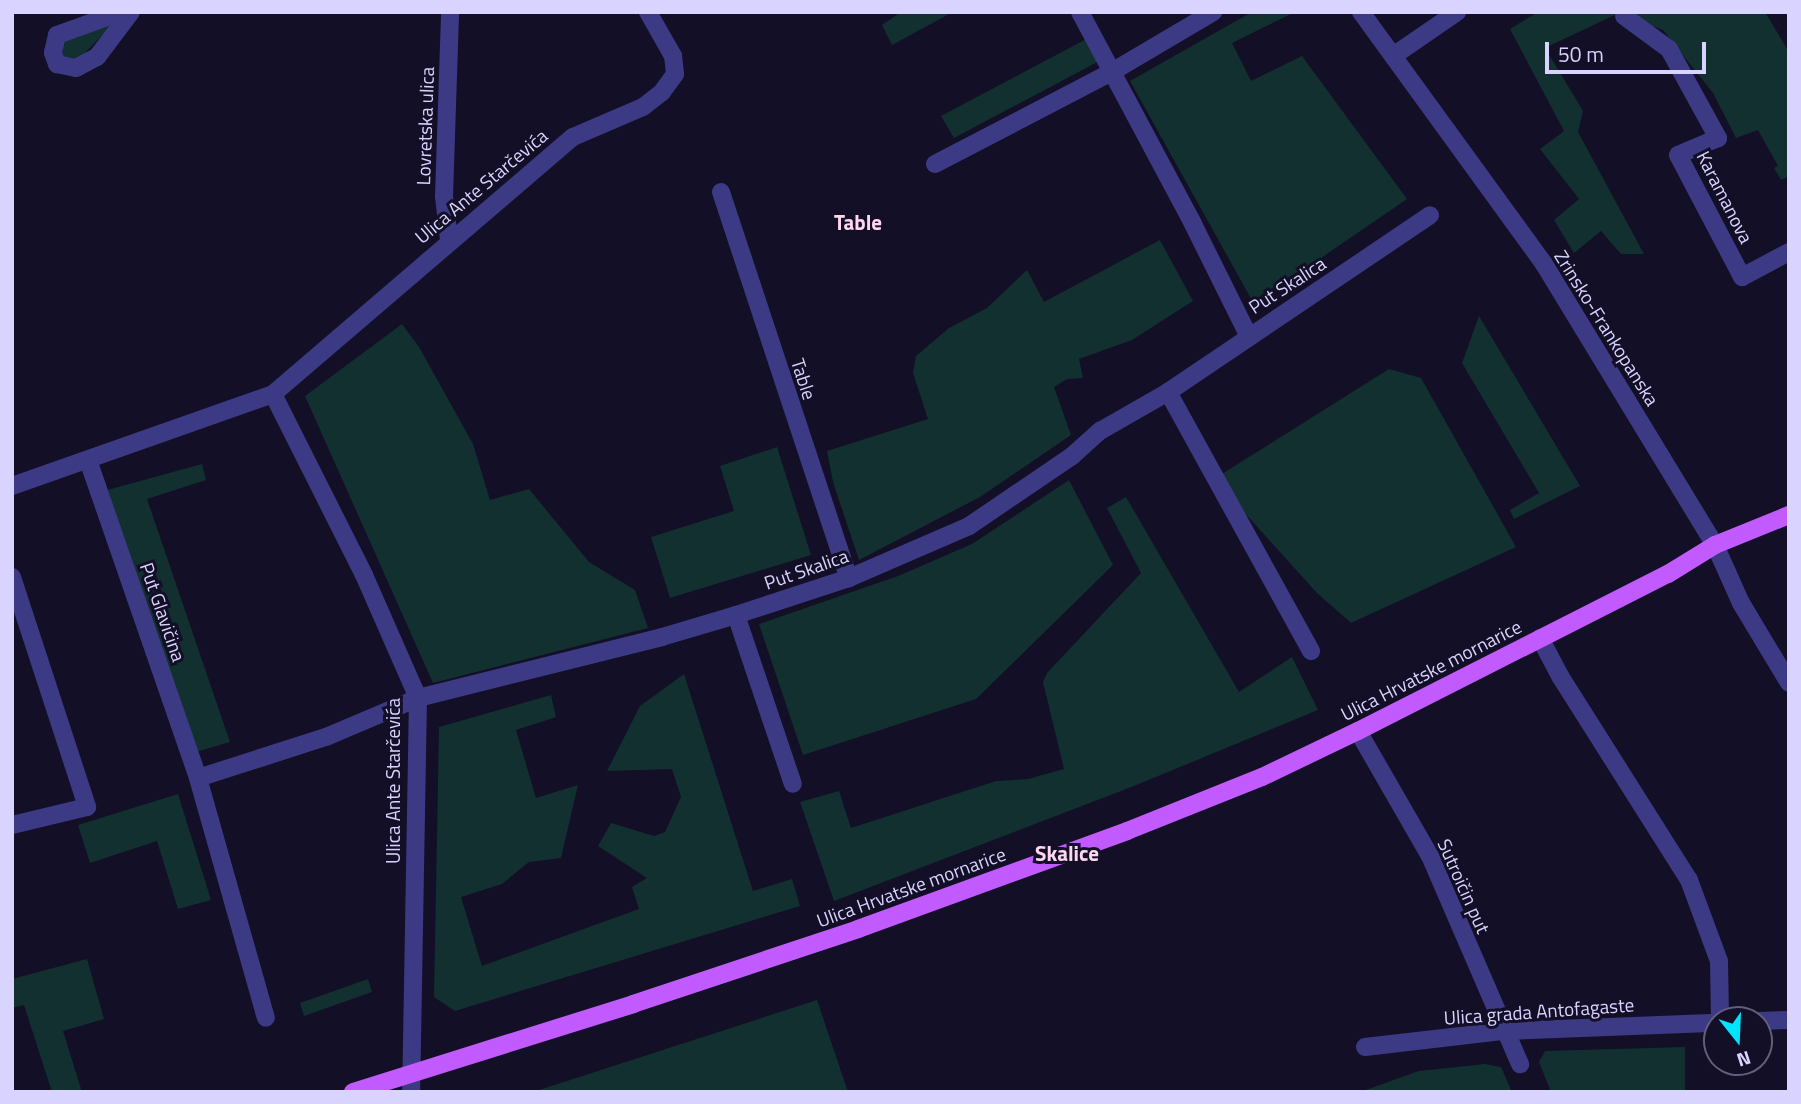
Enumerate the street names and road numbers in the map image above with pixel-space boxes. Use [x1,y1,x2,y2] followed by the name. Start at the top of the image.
[412,66,438,186] street label: Lovretska ulica
[410,124,552,248] street label: Ulica Ante Starčevića
[1692,147,1758,247] street label: Karamanova
[1550,246,1664,410] street label: Zrinsko-Frankopanska
[1244,252,1330,318] street label: Put Skalica
[787,356,821,402] street label: Table
[761,544,851,594] street label: Put Skalica
[135,560,191,664] street label: Put Glavičina
[1337,615,1525,725] street label: Ulica Hrvatske mornarice
[382,698,404,864] street label: Ulica Ante Starčevića
[1433,835,1495,937] street label: Sutroičin put
[813,842,1009,932] street label: Ulica Hrvatske mornarice
[1443,993,1635,1029] street label: Ulica grada Antofagaste

